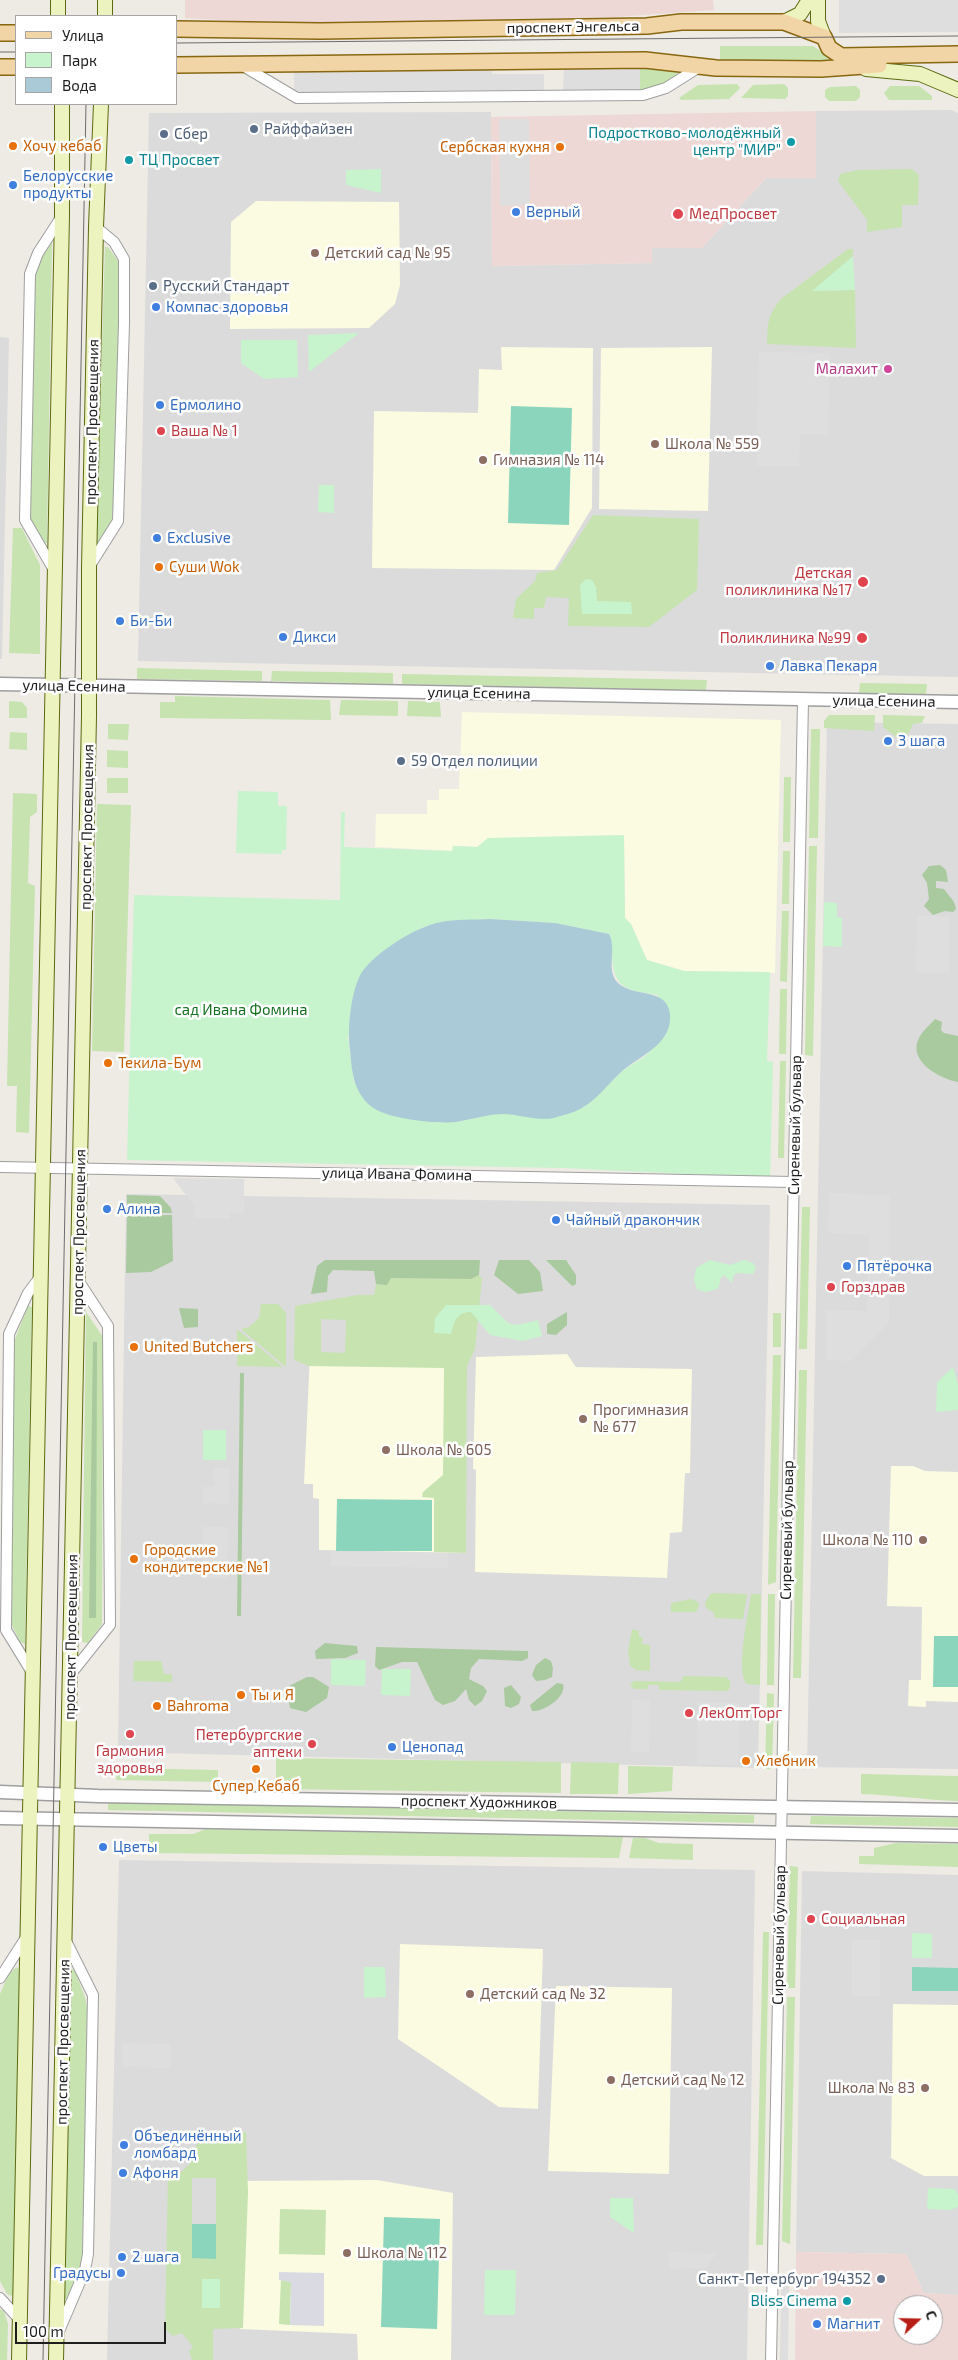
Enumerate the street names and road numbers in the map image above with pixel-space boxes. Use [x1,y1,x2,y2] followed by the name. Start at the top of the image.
[506,17,640,37] street label: проспект Энгельса
[82,339,102,505] street label: проспект Просвещения
[22,676,126,696] street label: улица Есенина
[427,683,531,703] street label: улица Есенина
[832,691,936,711] street label: улица Есенина
[77,744,97,910] street label: проспект Просвещения
[785,1055,805,1195] street label: Сиреневый бульвар
[69,1149,89,1315] street label: проспект Просвещения
[322,1164,472,1184] street label: улица Ивана Фомина
[777,1460,797,1600] street label: Сиреневый бульвар
[61,1554,81,1720] street label: проспект Просвещения
[401,1792,557,1812] street label: проспект Художников
[769,1865,789,2005] street label: Сиреневый бульвар
[53,1959,73,2125] street label: проспект Просвещения

